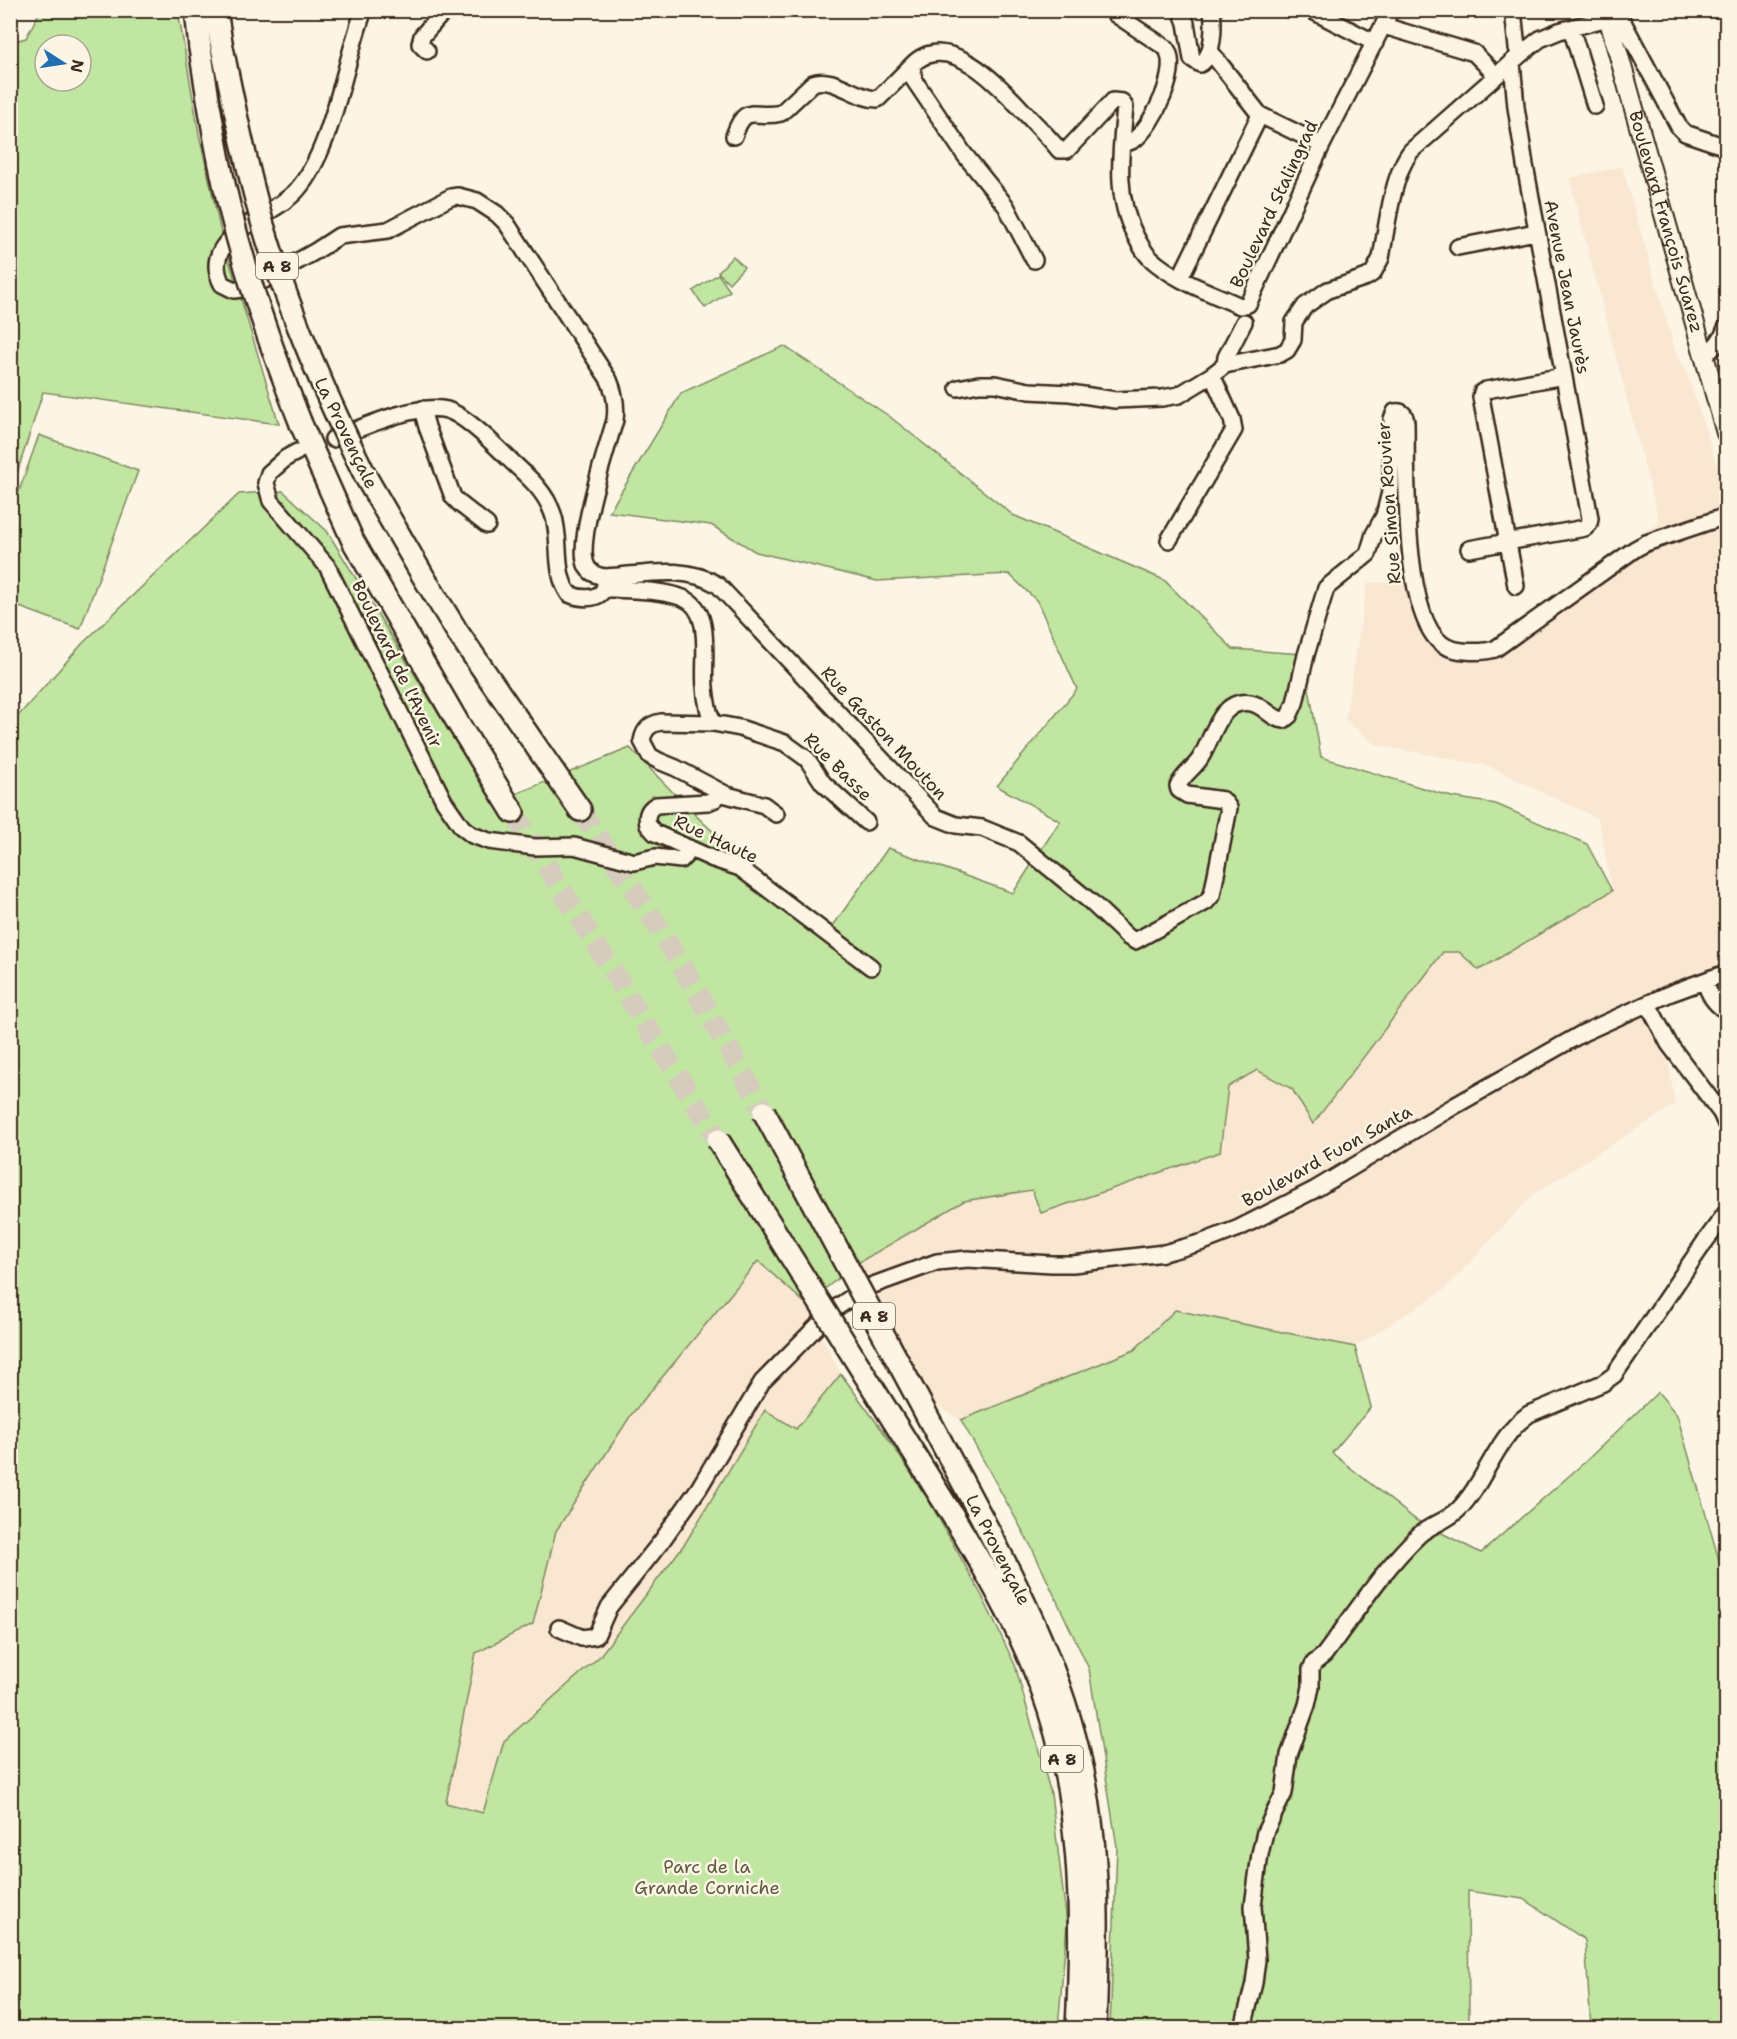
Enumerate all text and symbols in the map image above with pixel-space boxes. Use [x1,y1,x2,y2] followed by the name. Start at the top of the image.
[33,33,93,93] north arrow
[66,58,89,74] text: N
[1623,108,1709,335] street label: Boulevard François Suarez
[1225,116,1323,292] street label: Boulevard Stalingrad
[1538,198,1596,376] street label: Avenue Jean Jaurès
[256,253,298,279] road number: A 8
[309,373,383,493] street label: La Provençale
[1371,421,1407,585] street label: Rue Simon Rouvier
[346,576,448,752] street label: Boulevard de l'Avenir
[816,661,952,805] street label: Rue Gaston Mouton
[799,728,877,806] street label: Rue Basse
[670,809,762,869] street label: Rue Haute
[1238,1099,1416,1213] street label: Boulevard Fuon Santa
[853,1303,895,1329] road number: A 8
[960,1491,1036,1609] street label: La Provençale
[1041,1746,1083,1772] road number: A 8
[634,1855,780,1900] park label: Parc de la Grande Corniche

